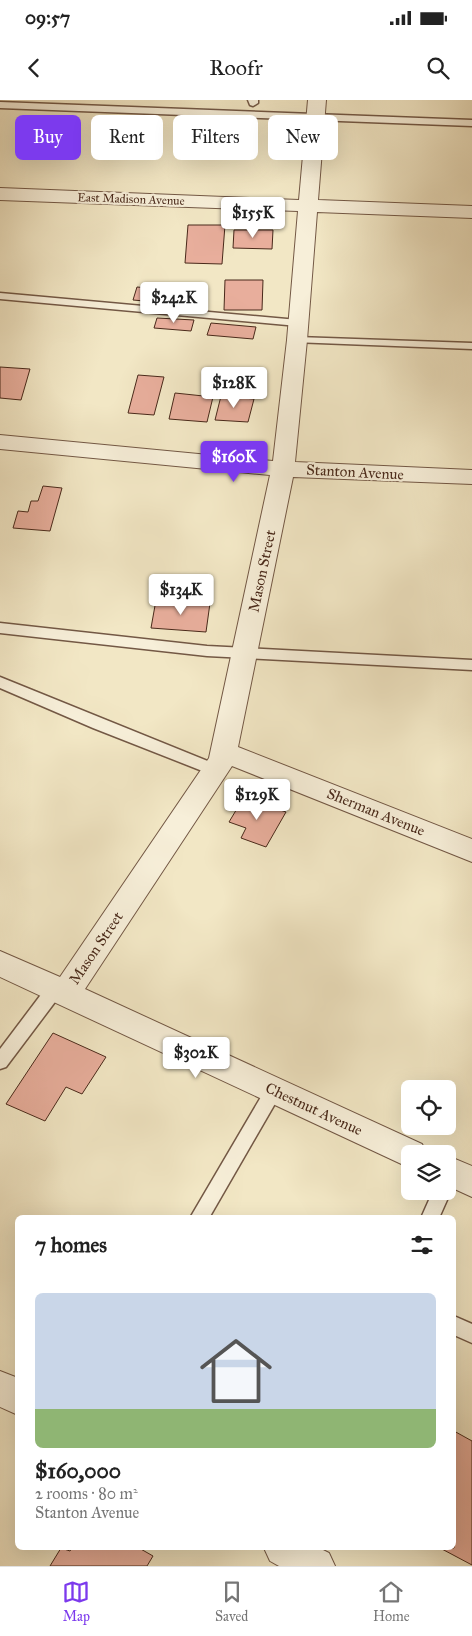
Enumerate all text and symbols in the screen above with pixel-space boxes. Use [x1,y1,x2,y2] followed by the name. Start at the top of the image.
[25,6,70,29] text: 09:57
[20,54,48,82] icon: back
[209,54,263,81] text: Roofr
[424,54,452,82] icon: search
[15,115,81,160] chip: Buy
[91,115,163,160] chip: Rent
[173,115,258,160] chip: Filters
[268,115,338,160] chip: New
[77,190,185,208] street label: East Madison Avenue
[218,196,288,239] pin: $155K
[232,203,274,222] text: $155K
[139,282,209,324] pin: $242K
[151,288,197,307] text: $242K
[199,366,269,409] pin: $128K
[212,373,256,392] text: $128K
[199,440,269,483] pin: $160K
[212,447,256,466] text: $160K
[306,460,404,484] street label: Stanton Avenue
[245,528,280,614] street label: Mason Street
[146,574,216,616] pin: $134K
[160,580,202,599] text: $134K
[222,778,292,821] pin: $129K
[324,784,428,840] street label: Sherman Avenue
[235,785,279,804] text: $129K
[65,908,127,988] street label: Mason Street
[161,1036,231,1079] pin: $302K
[174,1043,218,1062] text: $302K
[263,1079,365,1139] street label: Chestnut Avenue
[401,1080,456,1200] map controls
[401,1080,456,1135] button: locate
[401,1145,456,1200] button: layers
[408,1231,436,1259] icon: filters
[35,1232,107,1258] text: 7 homes
[191,1326,281,1416] icon: home
[35,1458,121,1484] text: $160,000
[35,1484,138,1503] text: 2 rooms · 80 m²
[35,1503,139,1522] text: Stanton Avenue
[62,1578,90,1625] tab: Map
[215,1578,248,1625] tab: Saved
[373,1578,410,1625] tab: Home

